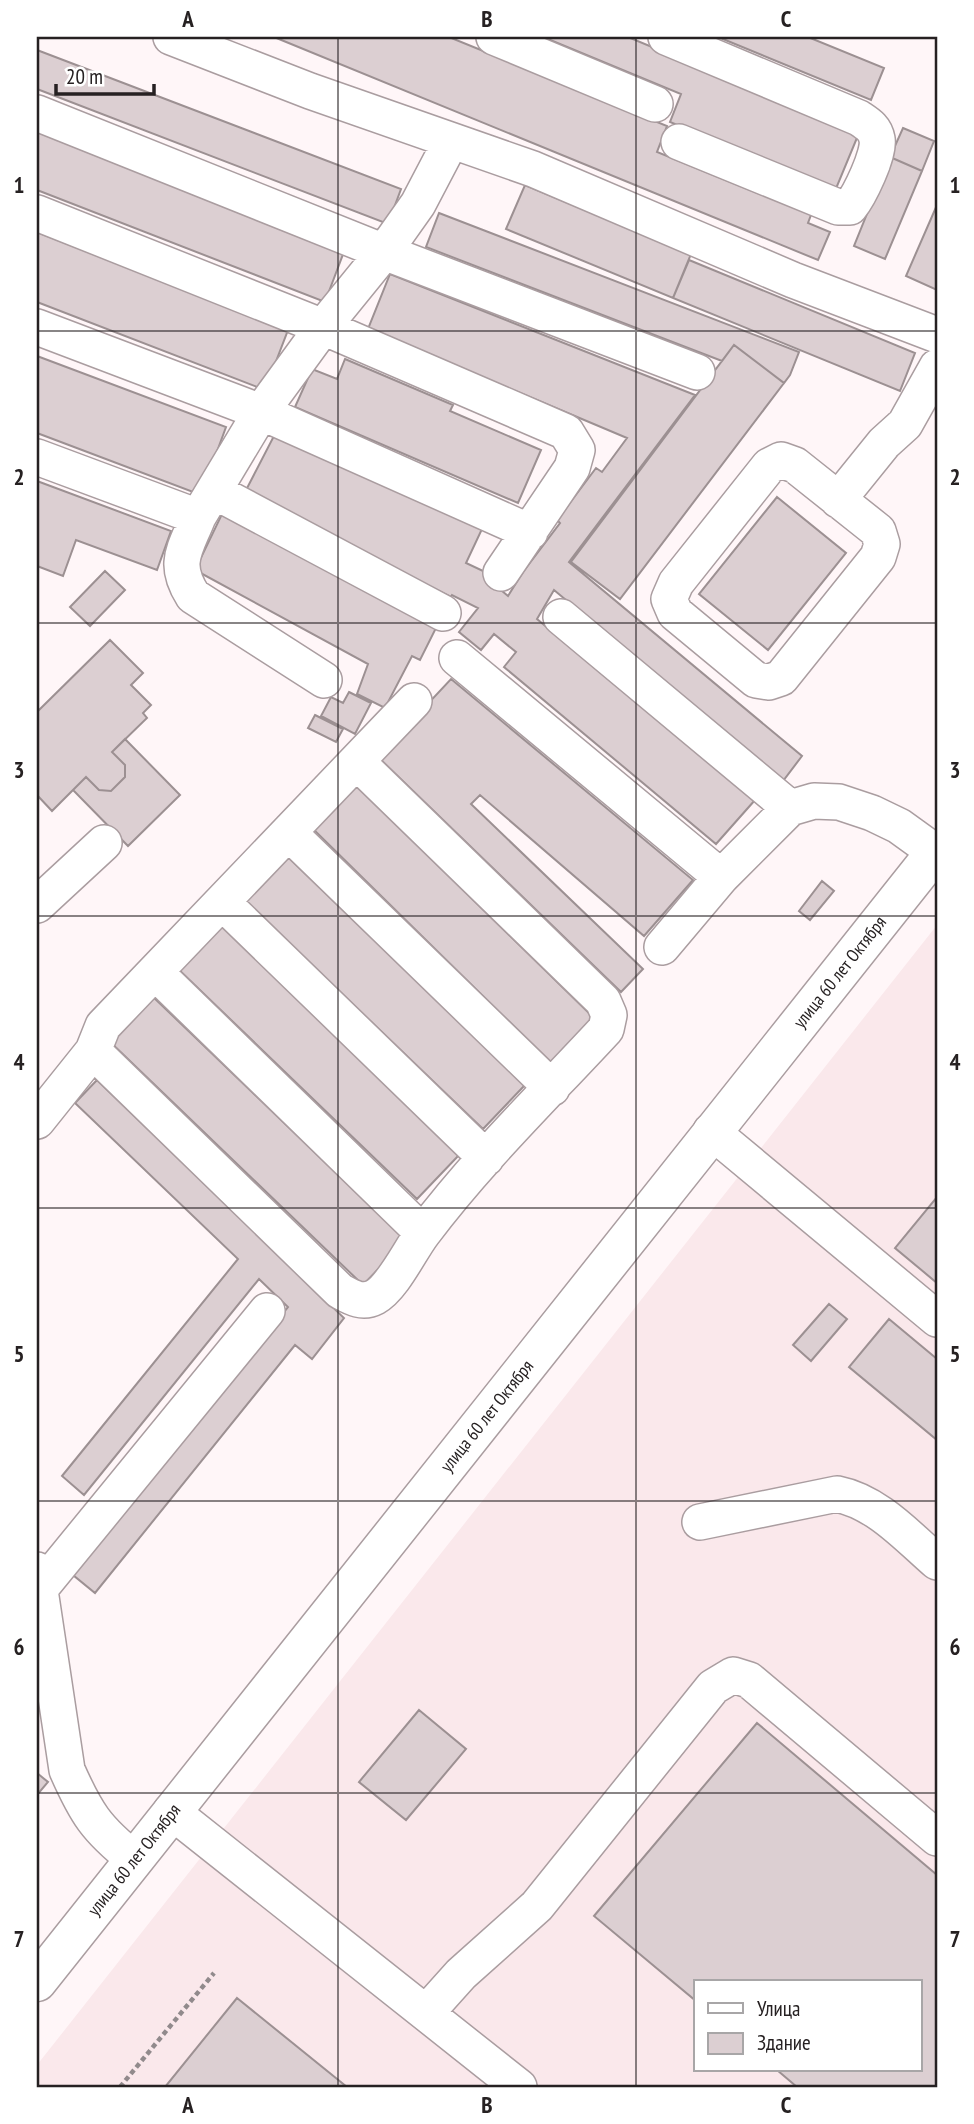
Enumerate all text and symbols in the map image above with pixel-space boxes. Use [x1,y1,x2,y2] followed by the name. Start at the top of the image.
[181,4,194,33] text: A
[481,4,493,33] text: B
[781,4,792,33] text: C
[56,52,154,96] scale bar
[66,63,103,90] text: 20 m
[14,170,25,199] text: 1
[950,170,961,199] text: 1
[14,462,25,491] text: 2
[950,462,961,491] text: 2
[14,755,25,784] text: 3
[950,755,961,784] text: 3
[788,911,891,1033] street label: улица 60 лет Октября
[14,1047,25,1076] text: 4
[950,1047,961,1076] text: 4
[14,1339,25,1368] text: 5
[950,1339,961,1368] text: 5
[435,1355,538,1477] street label: улица 60 лет Октября
[14,1632,25,1661] text: 6
[950,1632,961,1661] text: 6
[82,1799,185,1920] street label: улица 60 лет Октября
[14,1924,25,1953] text: 7
[950,1924,961,1953] text: 7
[694,1980,922,2072] legend
[757,1995,800,2022] text: Улица
[757,2029,811,2056] text: Здание
[181,2090,194,2119] text: A
[481,2090,493,2119] text: B
[781,2090,792,2119] text: C

